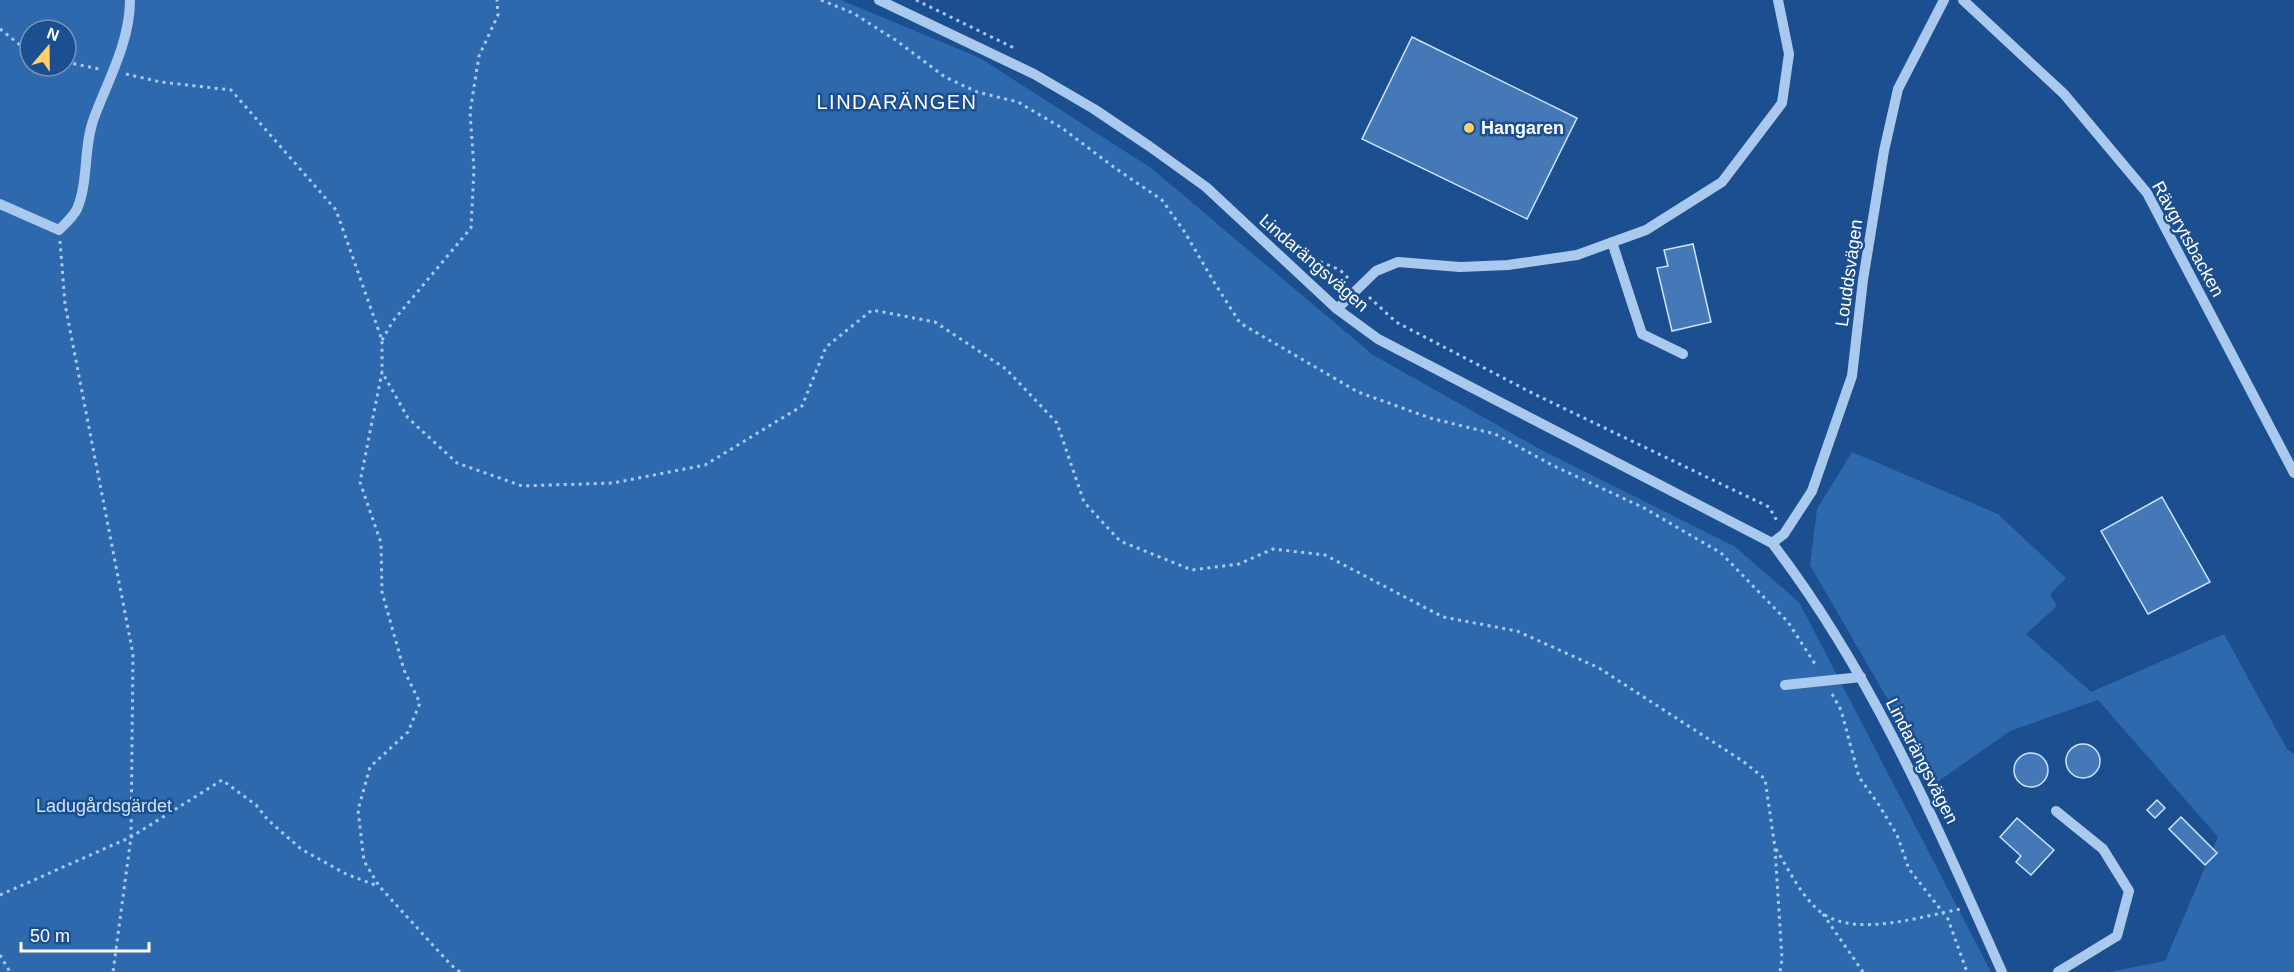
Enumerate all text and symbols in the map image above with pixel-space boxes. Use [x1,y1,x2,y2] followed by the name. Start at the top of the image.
[18,18,78,78] north arrow
[45,24,61,44] text: N
[817,91,977,113] district label: LINDARÄNGEN
[1481,118,1564,138] place label: Hangaren
[1462,121,1476,135] marker: Hangaren
[2148,178,2228,300] street label: Rävgrytsbacken
[1255,210,1373,316] street label: Lindarängsvägen
[1832,218,1866,328] street label: Louddsvägen
[1882,695,1962,827] street label: Lindarängsvägen
[36,796,172,816] park label: Ladugårdsgärdet
[21,915,148,953] scale bar
[30,926,70,946] text: 50 m

